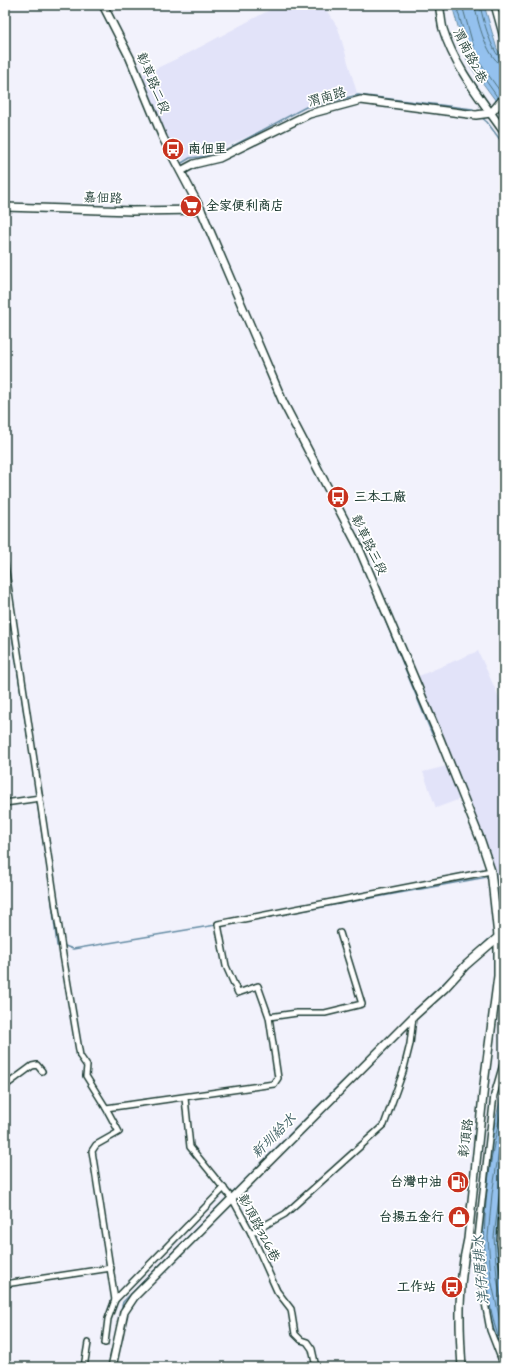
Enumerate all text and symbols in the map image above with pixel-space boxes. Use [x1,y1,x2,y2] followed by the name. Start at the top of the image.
[448,25,492,87] street label: 渭南路2巷
[132,50,174,116] street label: 彰草路二段
[306,83,348,111] street label: 渭南路
[160,136,186,162] bus stop icon: 南佃里
[188,140,227,158] place label: 南佃里
[83,188,123,208] street label: 嘉佃路
[178,193,204,219] supermarket icon: 全家便利商店
[206,197,284,215] place label: 全家便利商店
[325,484,351,510] bus stop icon: 三本工廠
[354,488,406,506] place label: 三本工廠
[347,512,391,578] street label: 彰草路三段
[247,1108,302,1163] water label: 新圳給水
[455,1118,477,1158] street label: 彰頂路
[445,1169,471,1195] fuel station icon: 台灣中油
[390,1173,442,1191] place label: 台灣中油
[234,1191,284,1265] street label: 彰頂路326巷
[446,1204,472,1230] shop icon: 台揚五金行
[379,1208,444,1226] place label: 台揚五金行
[468,1233,494,1306] water label: 洋仔厝排水
[439,1274,465,1300] bus stop icon: 工作站
[397,1278,436,1296] place label: 工作站

